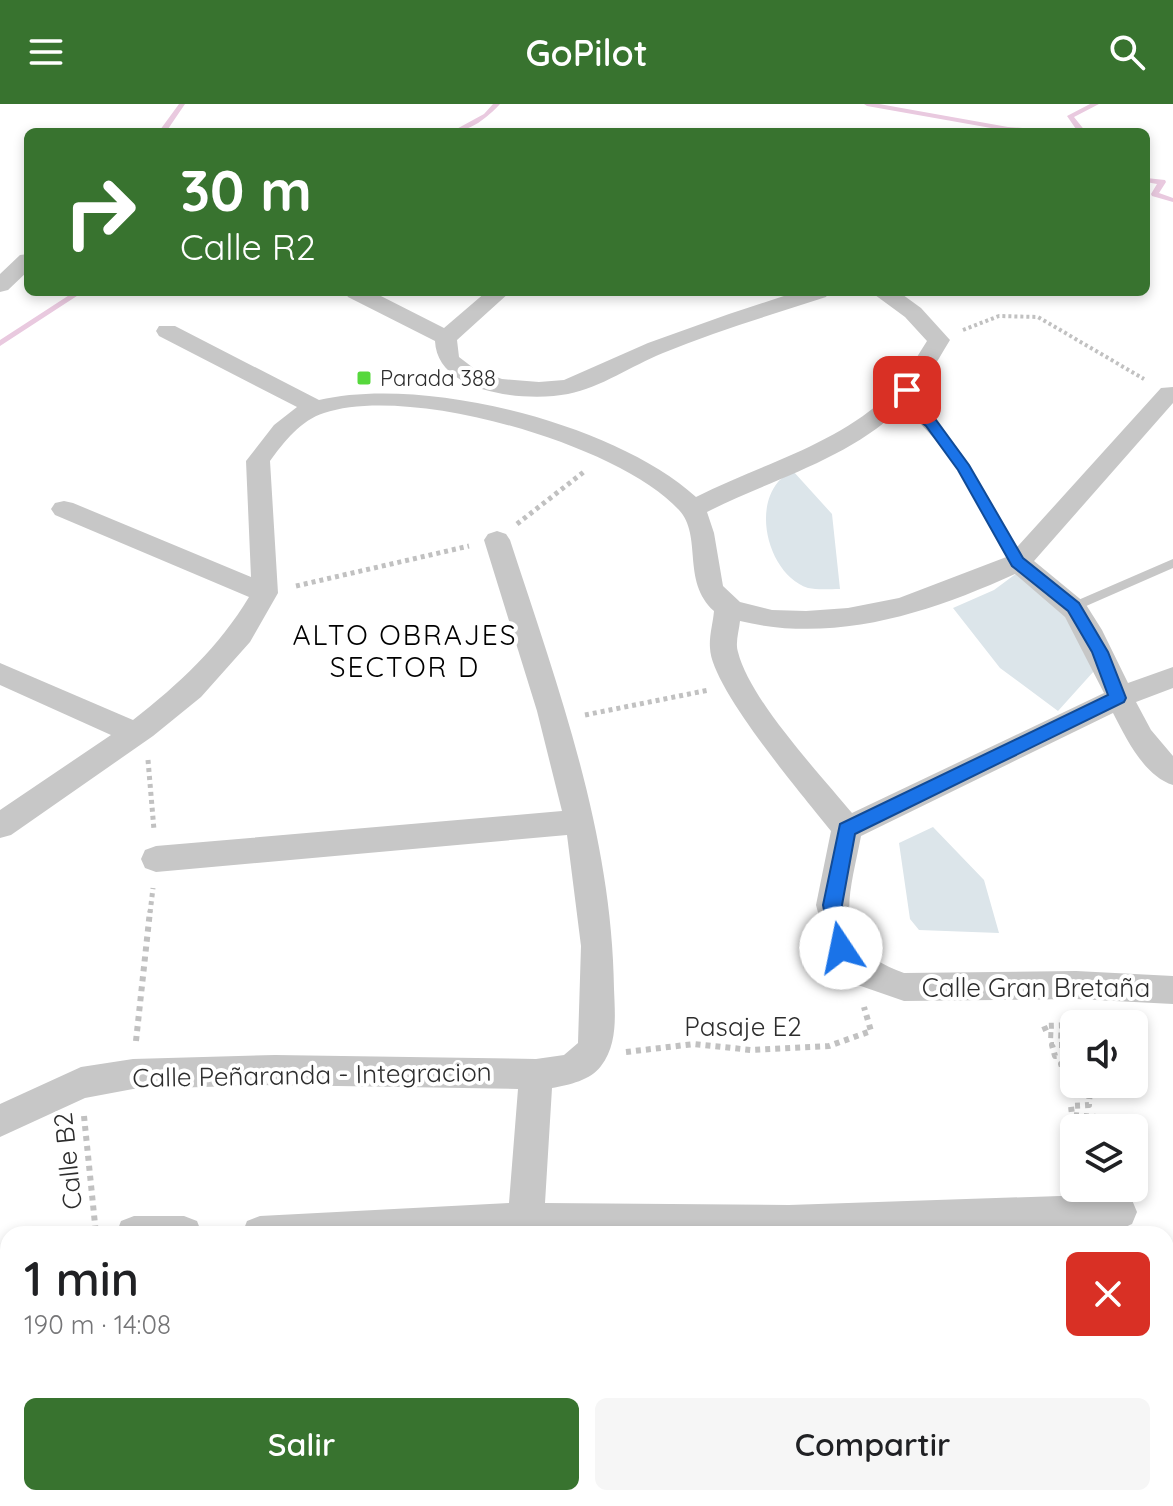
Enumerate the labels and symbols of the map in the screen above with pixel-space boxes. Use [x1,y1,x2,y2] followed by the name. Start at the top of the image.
[873,356,941,424] pin
[380,364,496,392] place label: Parada 388
[355,369,373,387] marker: Parada 388
[292,617,518,684] district label: ALTO OBRAJES SECTOR D
[799,906,883,990] position arrow
[922,971,1150,1004] street label: Calle Gran Bretaña
[684,1010,802,1043] street label: Pasaje E2
[132,1055,492,1094] street label: Calle Peñaranda - Integracion
[46,1111,89,1211] street label: Calle B2

